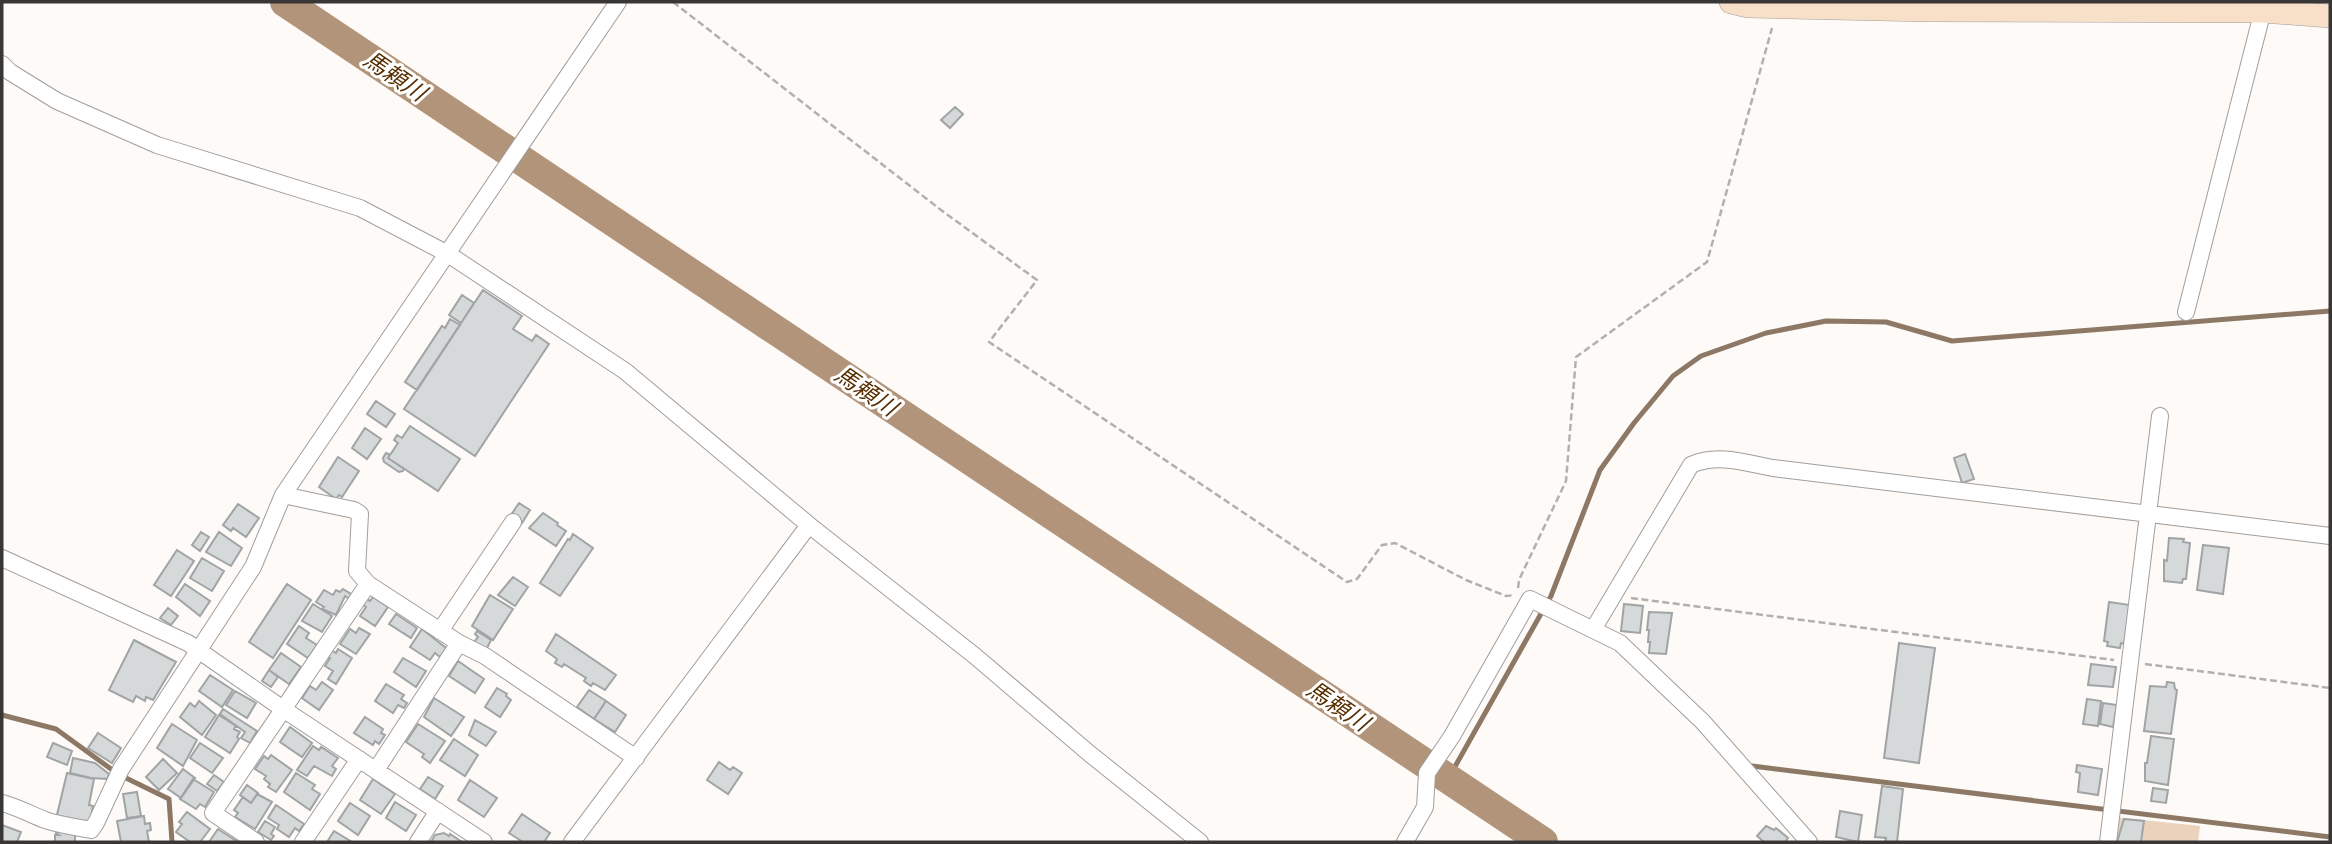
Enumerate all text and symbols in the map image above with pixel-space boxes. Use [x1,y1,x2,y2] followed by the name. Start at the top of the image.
[359,45,434,109] water label: 馬頼川
[830,360,905,424] water label: 馬頼川
[1302,675,1377,739] water label: 馬頼川

